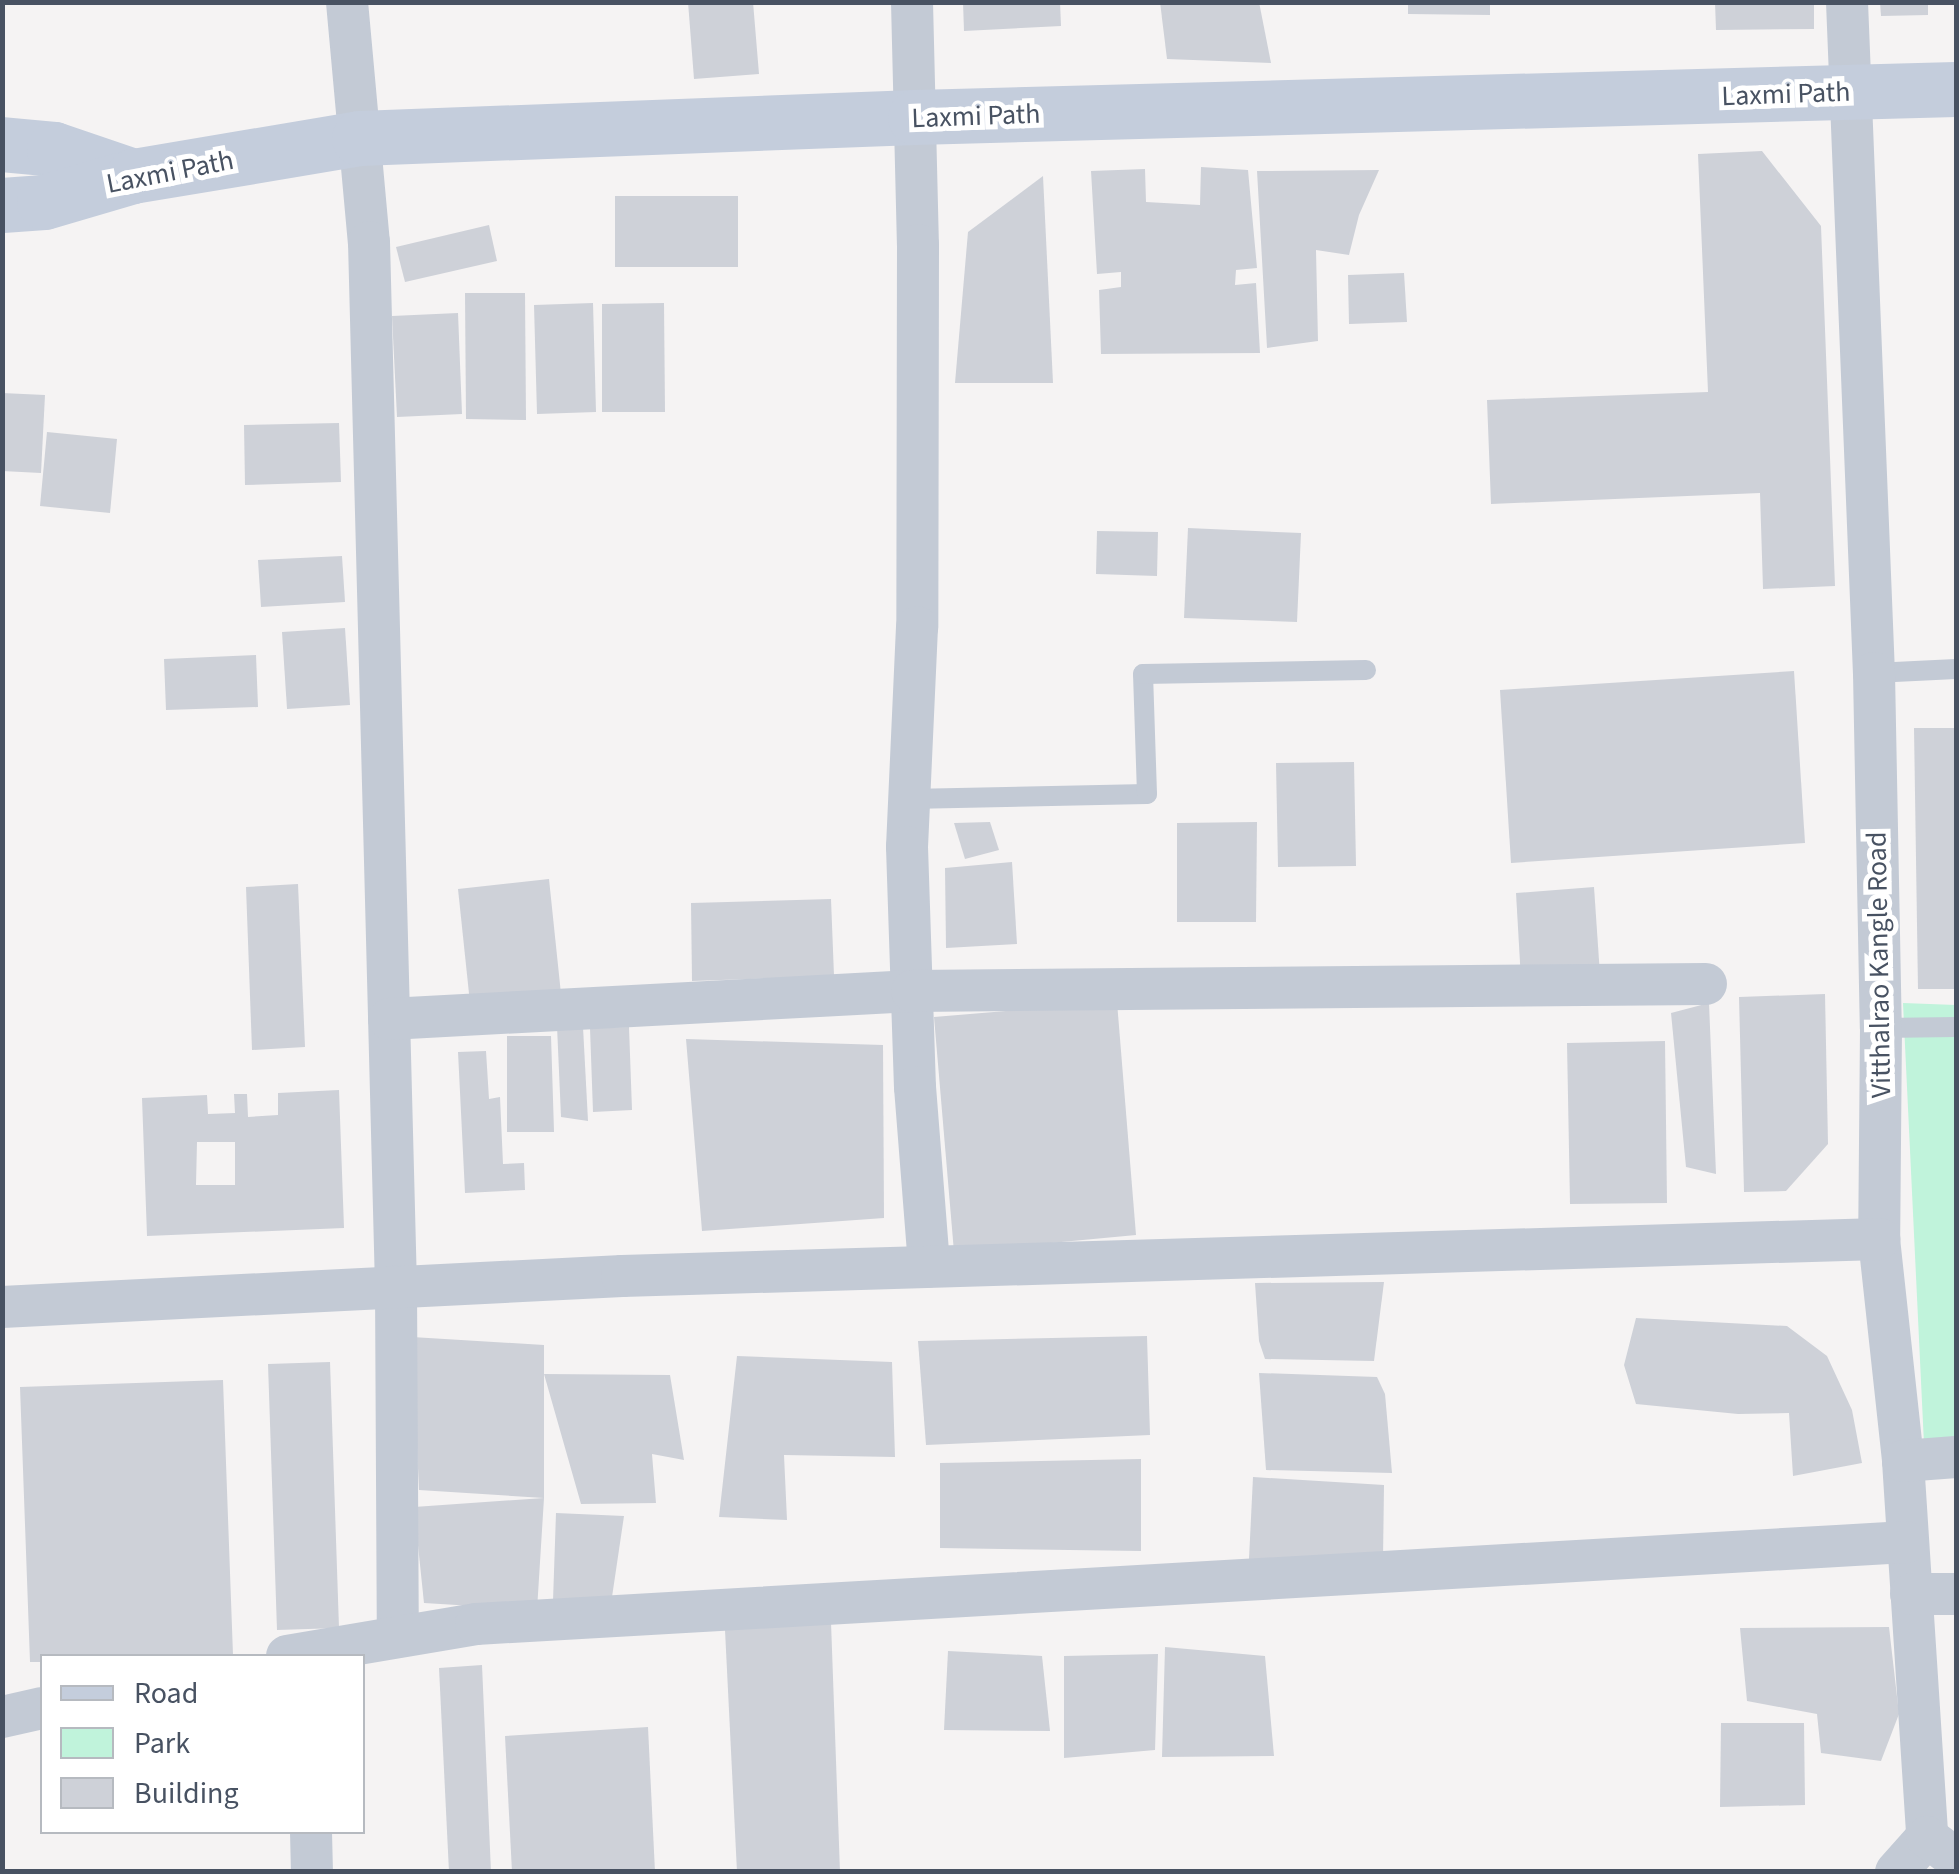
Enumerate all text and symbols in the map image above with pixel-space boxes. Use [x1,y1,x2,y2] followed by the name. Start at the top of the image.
[1721,75,1851,113] street label: Laxmi Path
[911,97,1041,135] street label: Laxmi Path
[103,143,237,201] street label: Laxmi Path
[1860,831,1898,1099] street label: Vitthalrao Kangle Road
[40,1654,365,1834] legend
[134,1672,198,1715] text: Road
[134,1722,190,1765] text: Park
[134,1772,239,1815] text: Building

